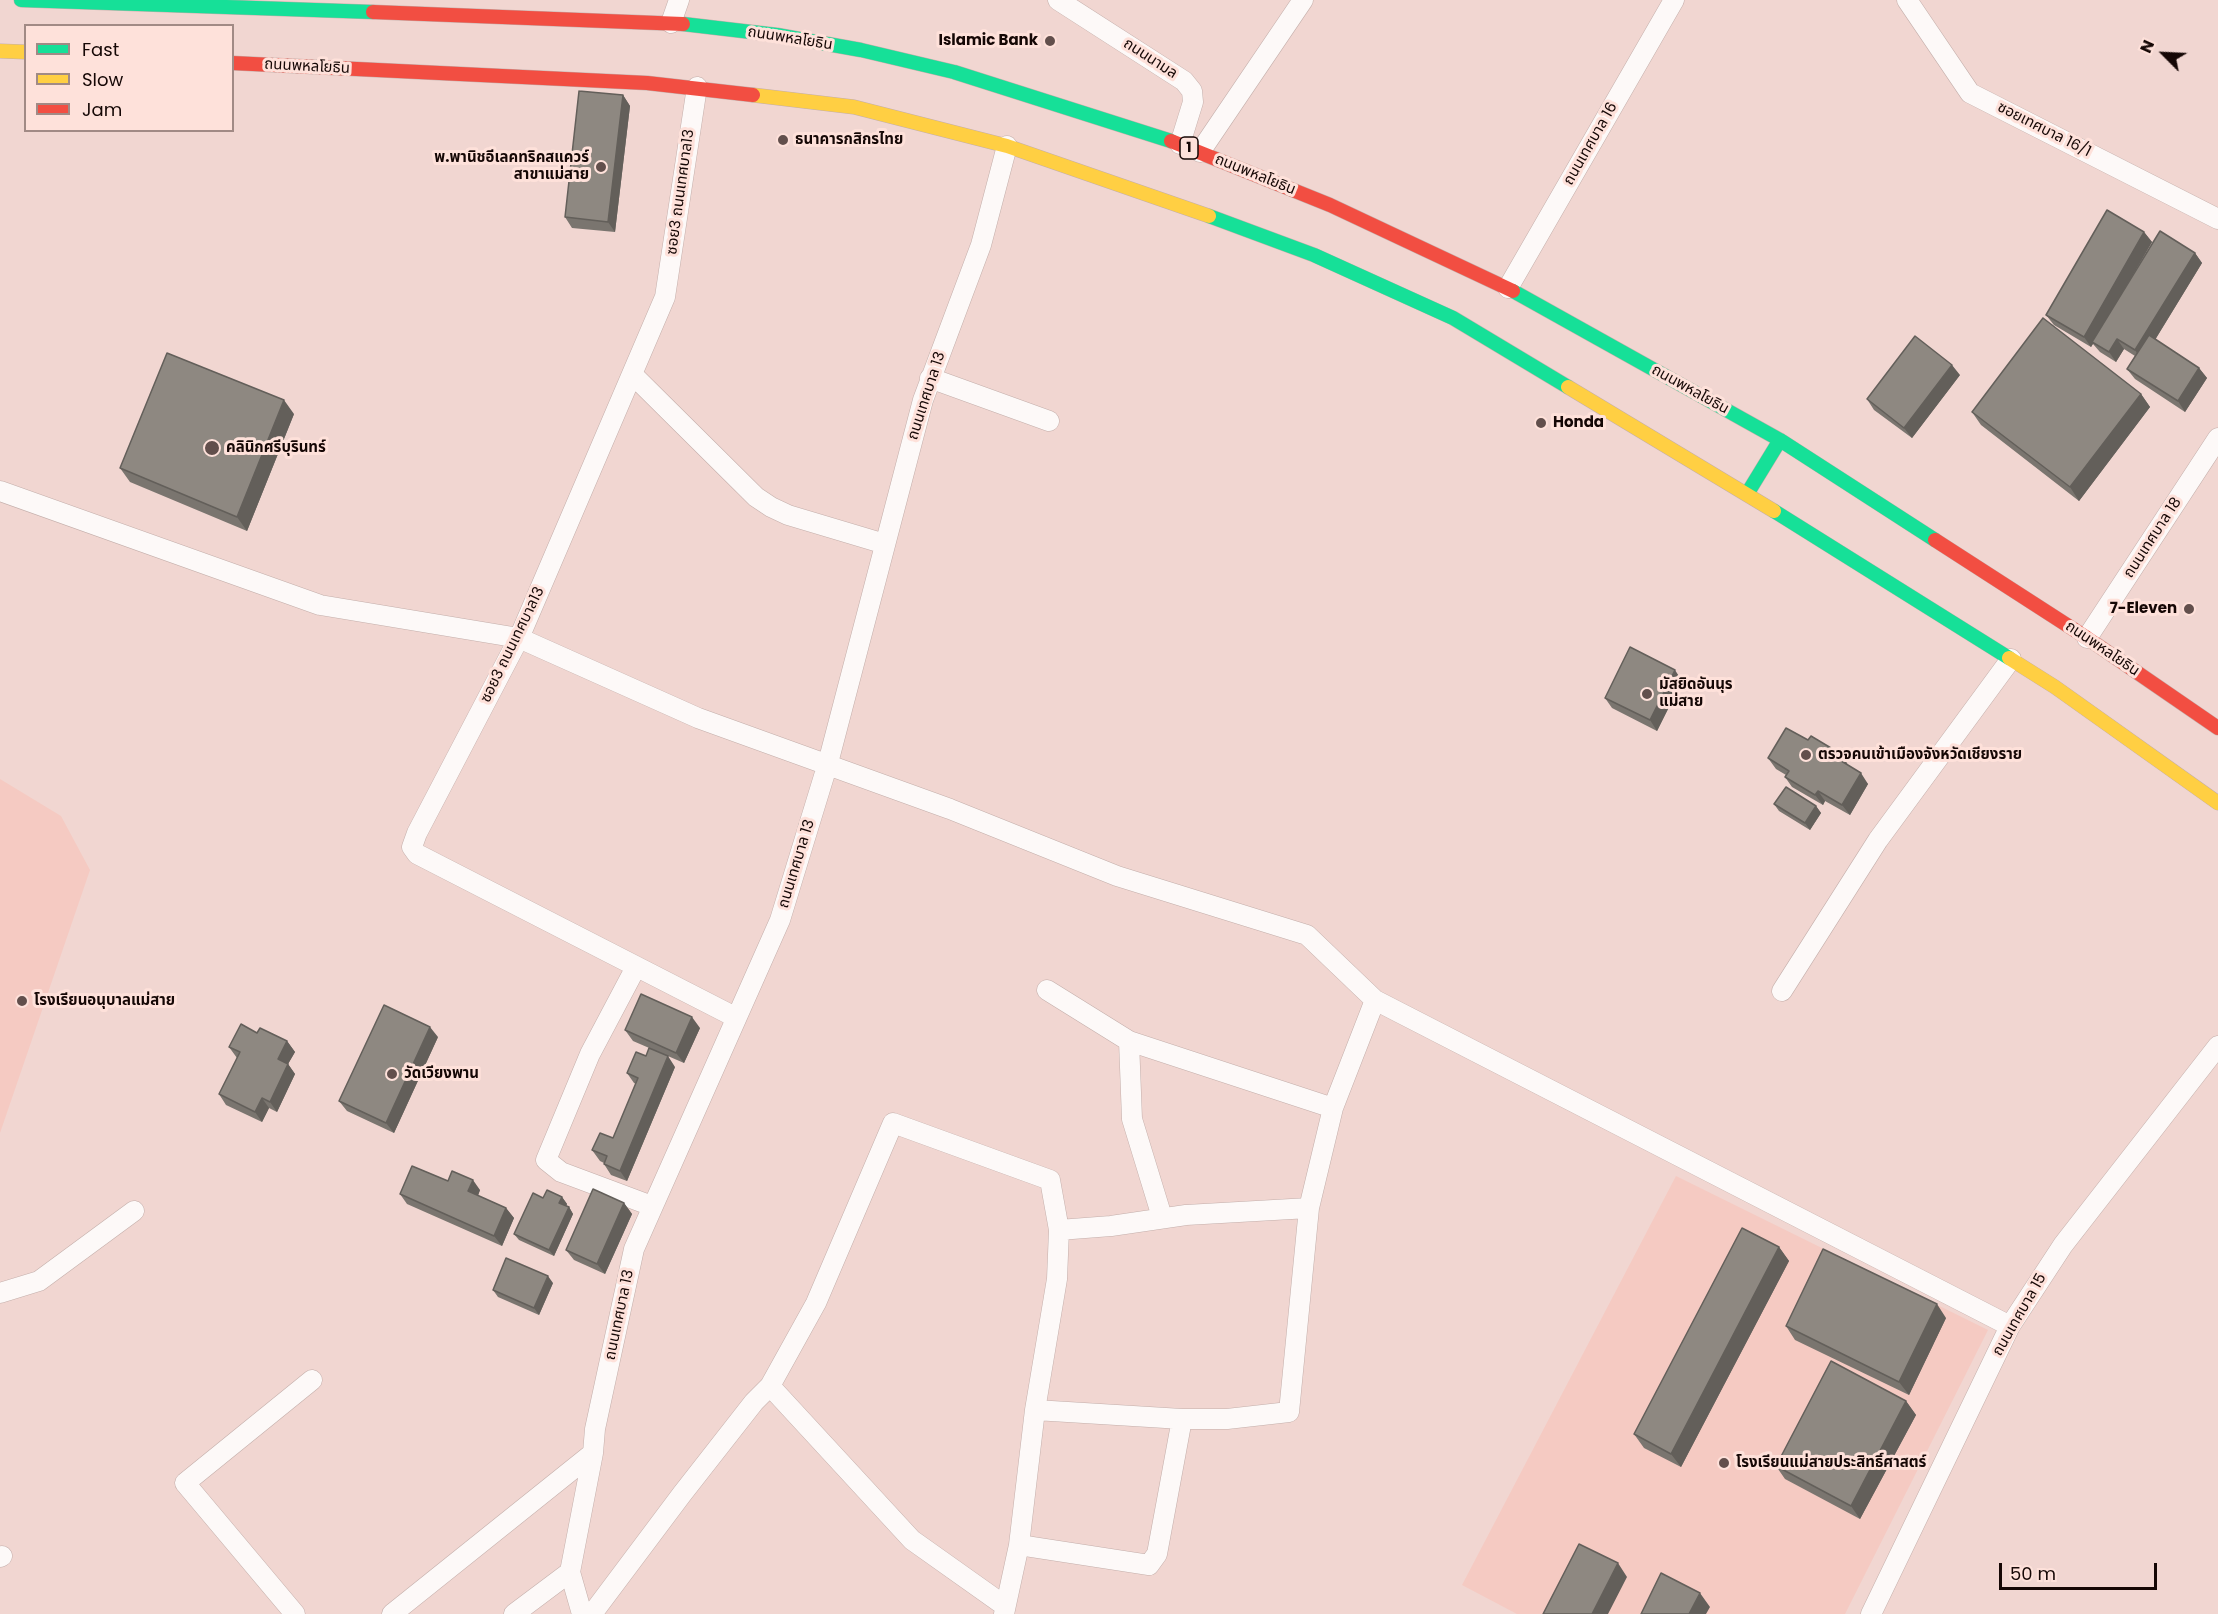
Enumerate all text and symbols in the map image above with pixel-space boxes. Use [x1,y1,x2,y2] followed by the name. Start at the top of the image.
[746,23,834,55] street label: ถนนพหลโยธิน
[24,24,234,132] legend
[2134,24,2194,84] north arrow
[939,32,1038,50] place label: Islamic Bank
[1043,34,1057,48] marker: Islamic Bank
[1120,35,1180,83] street label: ถนนนามล
[2134,36,2160,57] text: N
[82,37,119,62] text: Fast
[264,56,350,78] street label: ถนนพหลโยธิน
[82,67,123,92] text: Slow
[82,97,122,122] text: Jam
[1560,99,1622,189] street label: ถนนเทศบาล 16
[1994,99,2094,161] street label: ซอยเทศบาล 16/1
[663,128,699,256] street label: ซอย3 ถนนเทศบาล13
[795,131,903,149] place label: ธนาคารกสิกรไทย
[776,133,790,147] marker: ธนาคารกสิกรไทย
[1180,137,1198,159] road number: 1
[434,149,589,184] place label: พ.พานิชอีเลคทริคสแควร์ สาขาแม่สาย
[1212,151,1298,199] street label: ถนนพหลโยธิน
[594,160,608,174] marker: พ.พานิชอีเลคทริคสแควร์ สาขาแม่สาย
[904,350,950,442] street label: ถนนเทศบาล 13
[1648,361,1732,419] street label: ถนนพหลโยธิน
[1553,414,1604,432] place label: Honda
[1534,416,1548,430] marker: Honda
[203,439,221,457] marker: คลินิกศรีบุรินทร์
[226,439,326,457] place label: คลินิกศรีบุรินทร์
[2120,494,2186,582] street label: ถนนเทศบาล 18
[477,584,549,706] street label: ซอย3 ถนนเทศบาล13
[2110,600,2177,618] place label: 7-Eleven
[2182,602,2196,616] marker: 7-Eleven
[2061,618,2143,680] street label: ถนนพหลโยธิน
[1659,676,1733,711] place label: มัสยิดอันนุร แม่สาย
[1640,687,1654,701] marker: มัสยิดอันนุร แม่สาย
[1818,746,2022,764] place label: ตรวจคนเข้าเมืองจังหวัดเชียงราย
[1799,748,1813,762] marker: ตรวจคนเข้าเมืองจังหวัดเชียงราย
[775,817,819,911] street label: ถนนเทศบาล 13
[34,992,175,1010] place label: โรงเรียนอนุบาลแม่สาย
[15,994,29,1008] marker: โรงเรียนอนุบาลแม่สาย
[404,1065,479,1083] place label: วัดเวียงพาน
[385,1067,399,1081] marker: วัดเวียงพาน
[602,1268,638,1362] street label: ถนนเทศบาล 13
[1989,1271,2051,1359] street label: ถนนเทศบาล 15
[1736,1454,1926,1472] place label: โรงเรียนแม่สายประสิทธิ์ศาสตร์
[1717,1456,1731,1470] marker: โรงเรียนแม่สายประสิทธิ์ศาสตร์
[2002,1551,2160,1589] scale bar
[2010,1561,2056,1586] text: 50 m

